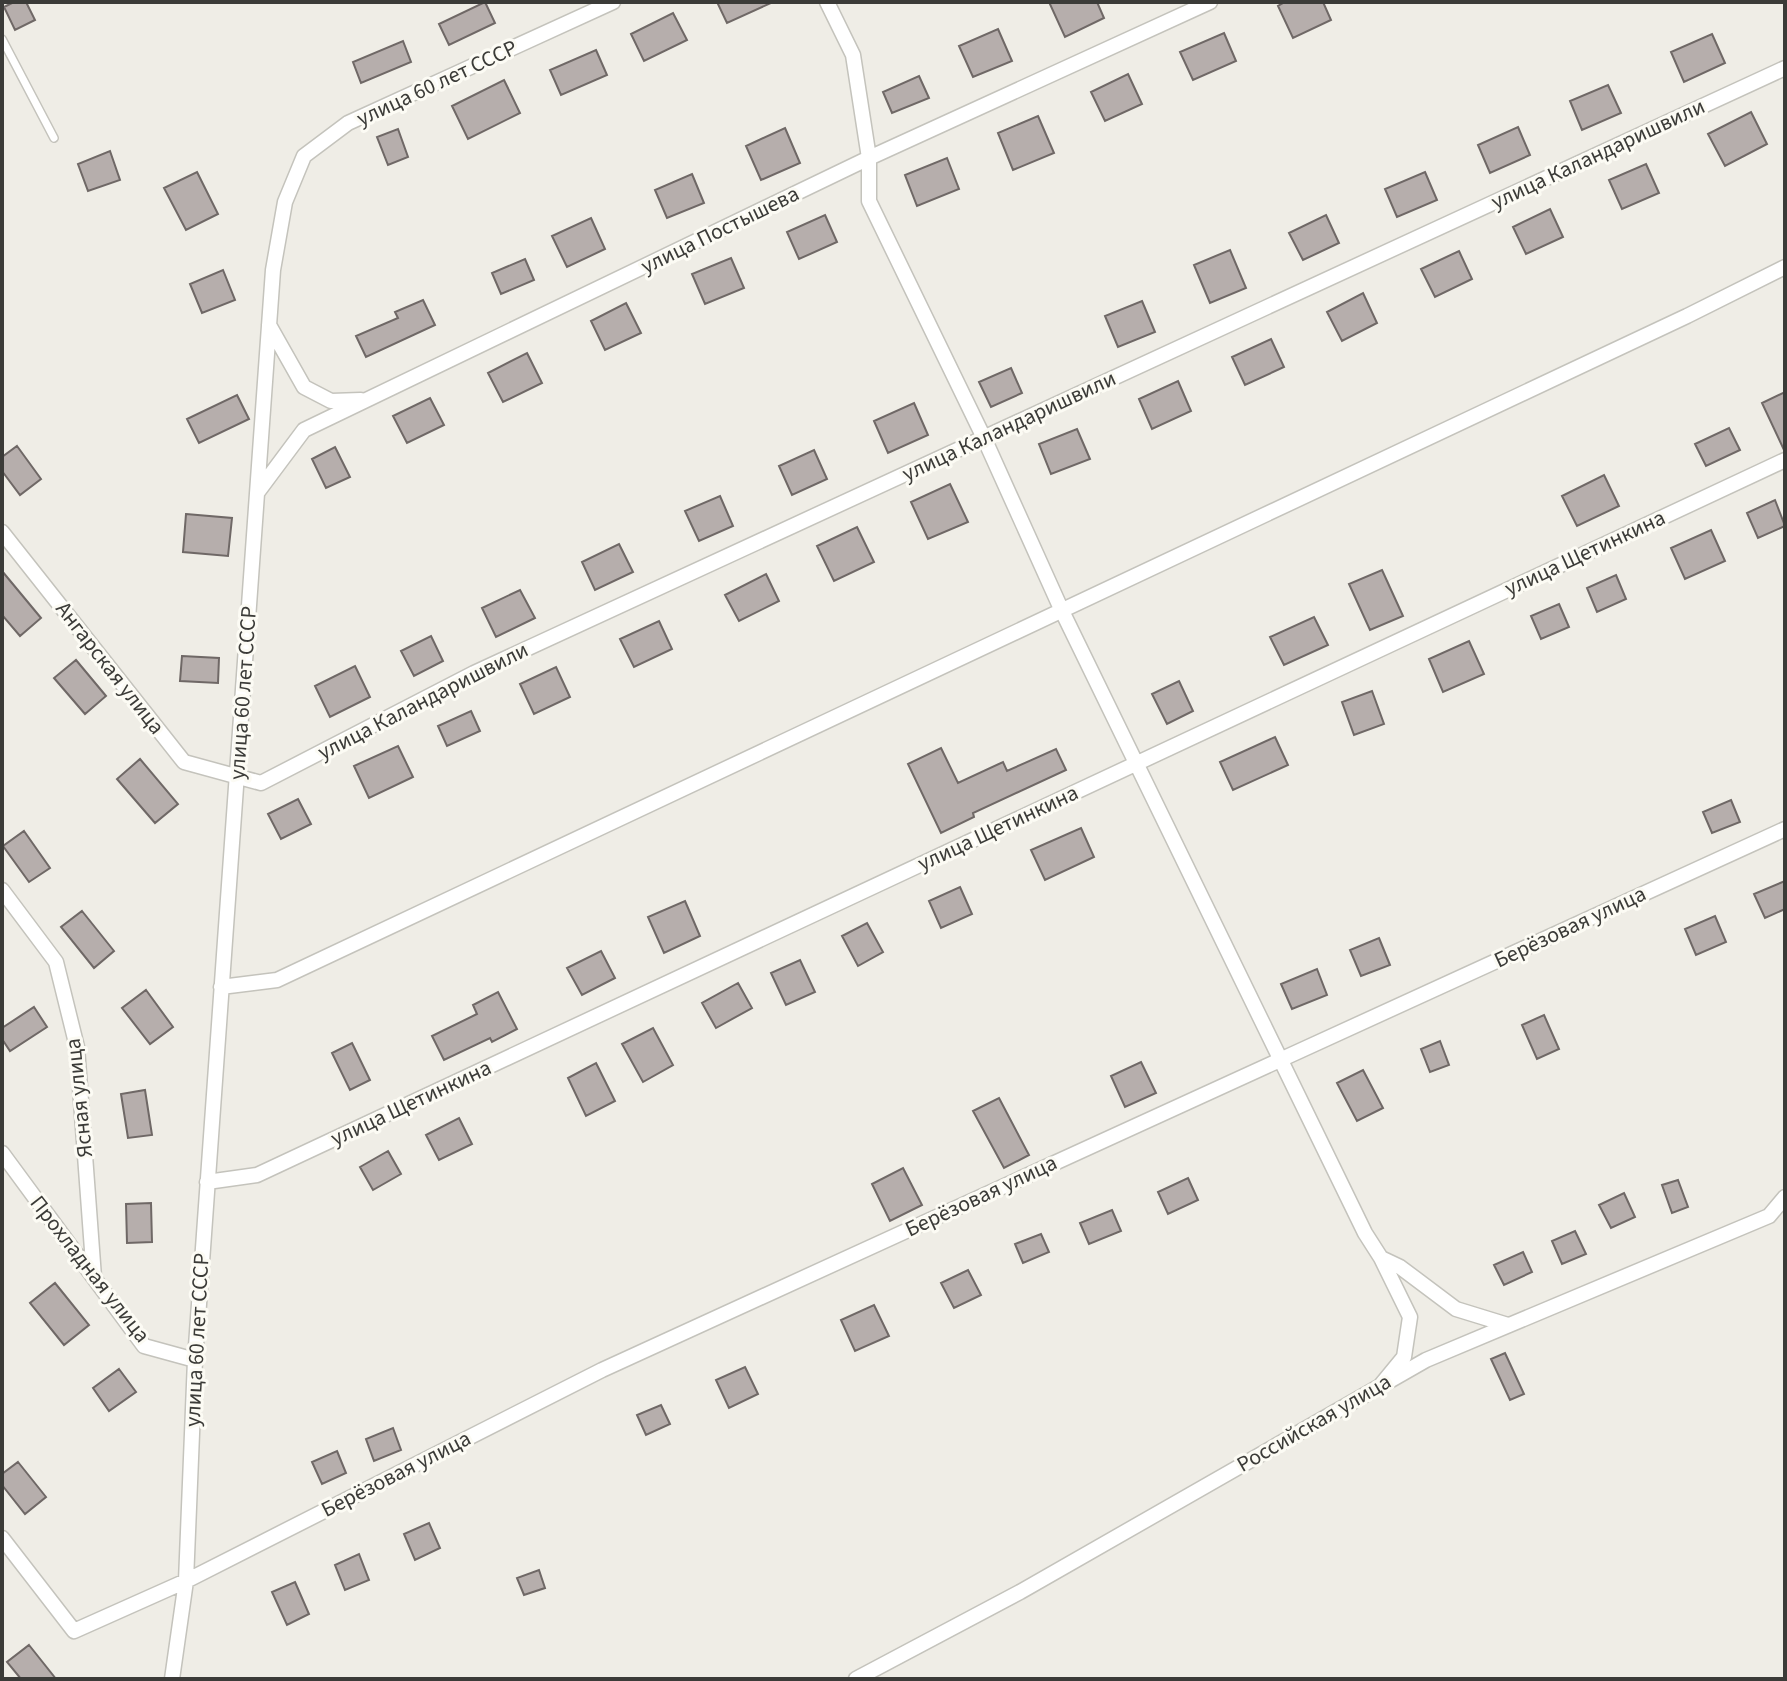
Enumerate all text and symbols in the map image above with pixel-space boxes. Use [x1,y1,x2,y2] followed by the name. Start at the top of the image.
[351,32,523,134] street label: улица 60 лет СССР
[1486,90,1710,218] street label: улица Каландаришвили
[635,178,805,282] street label: улица Постышева
[897,362,1121,490] street label: улица Каландаришвили
[1499,502,1671,604] street label: улица Щетинкина
[48,595,172,741] street label: Ангарская улица
[221,605,265,781] street label: улица 60 лет СССР
[312,634,534,768] street label: улица Каландаришвили
[912,777,1084,879] street label: улица Щетинкина
[1489,878,1651,976] street label: Берёзовая улица
[57,1037,101,1159] street label: Ясная улица
[325,1052,497,1154] street label: улица Щетинкина
[900,1147,1062,1245] street label: Берёзовая улица
[22,1189,158,1349] street label: Прохладная улица
[176,1252,218,1428] street label: улица 60 лет СССР
[1231,1366,1397,1480] street label: Российская улица
[315,1422,477,1526] street label: Берёзовая улица

